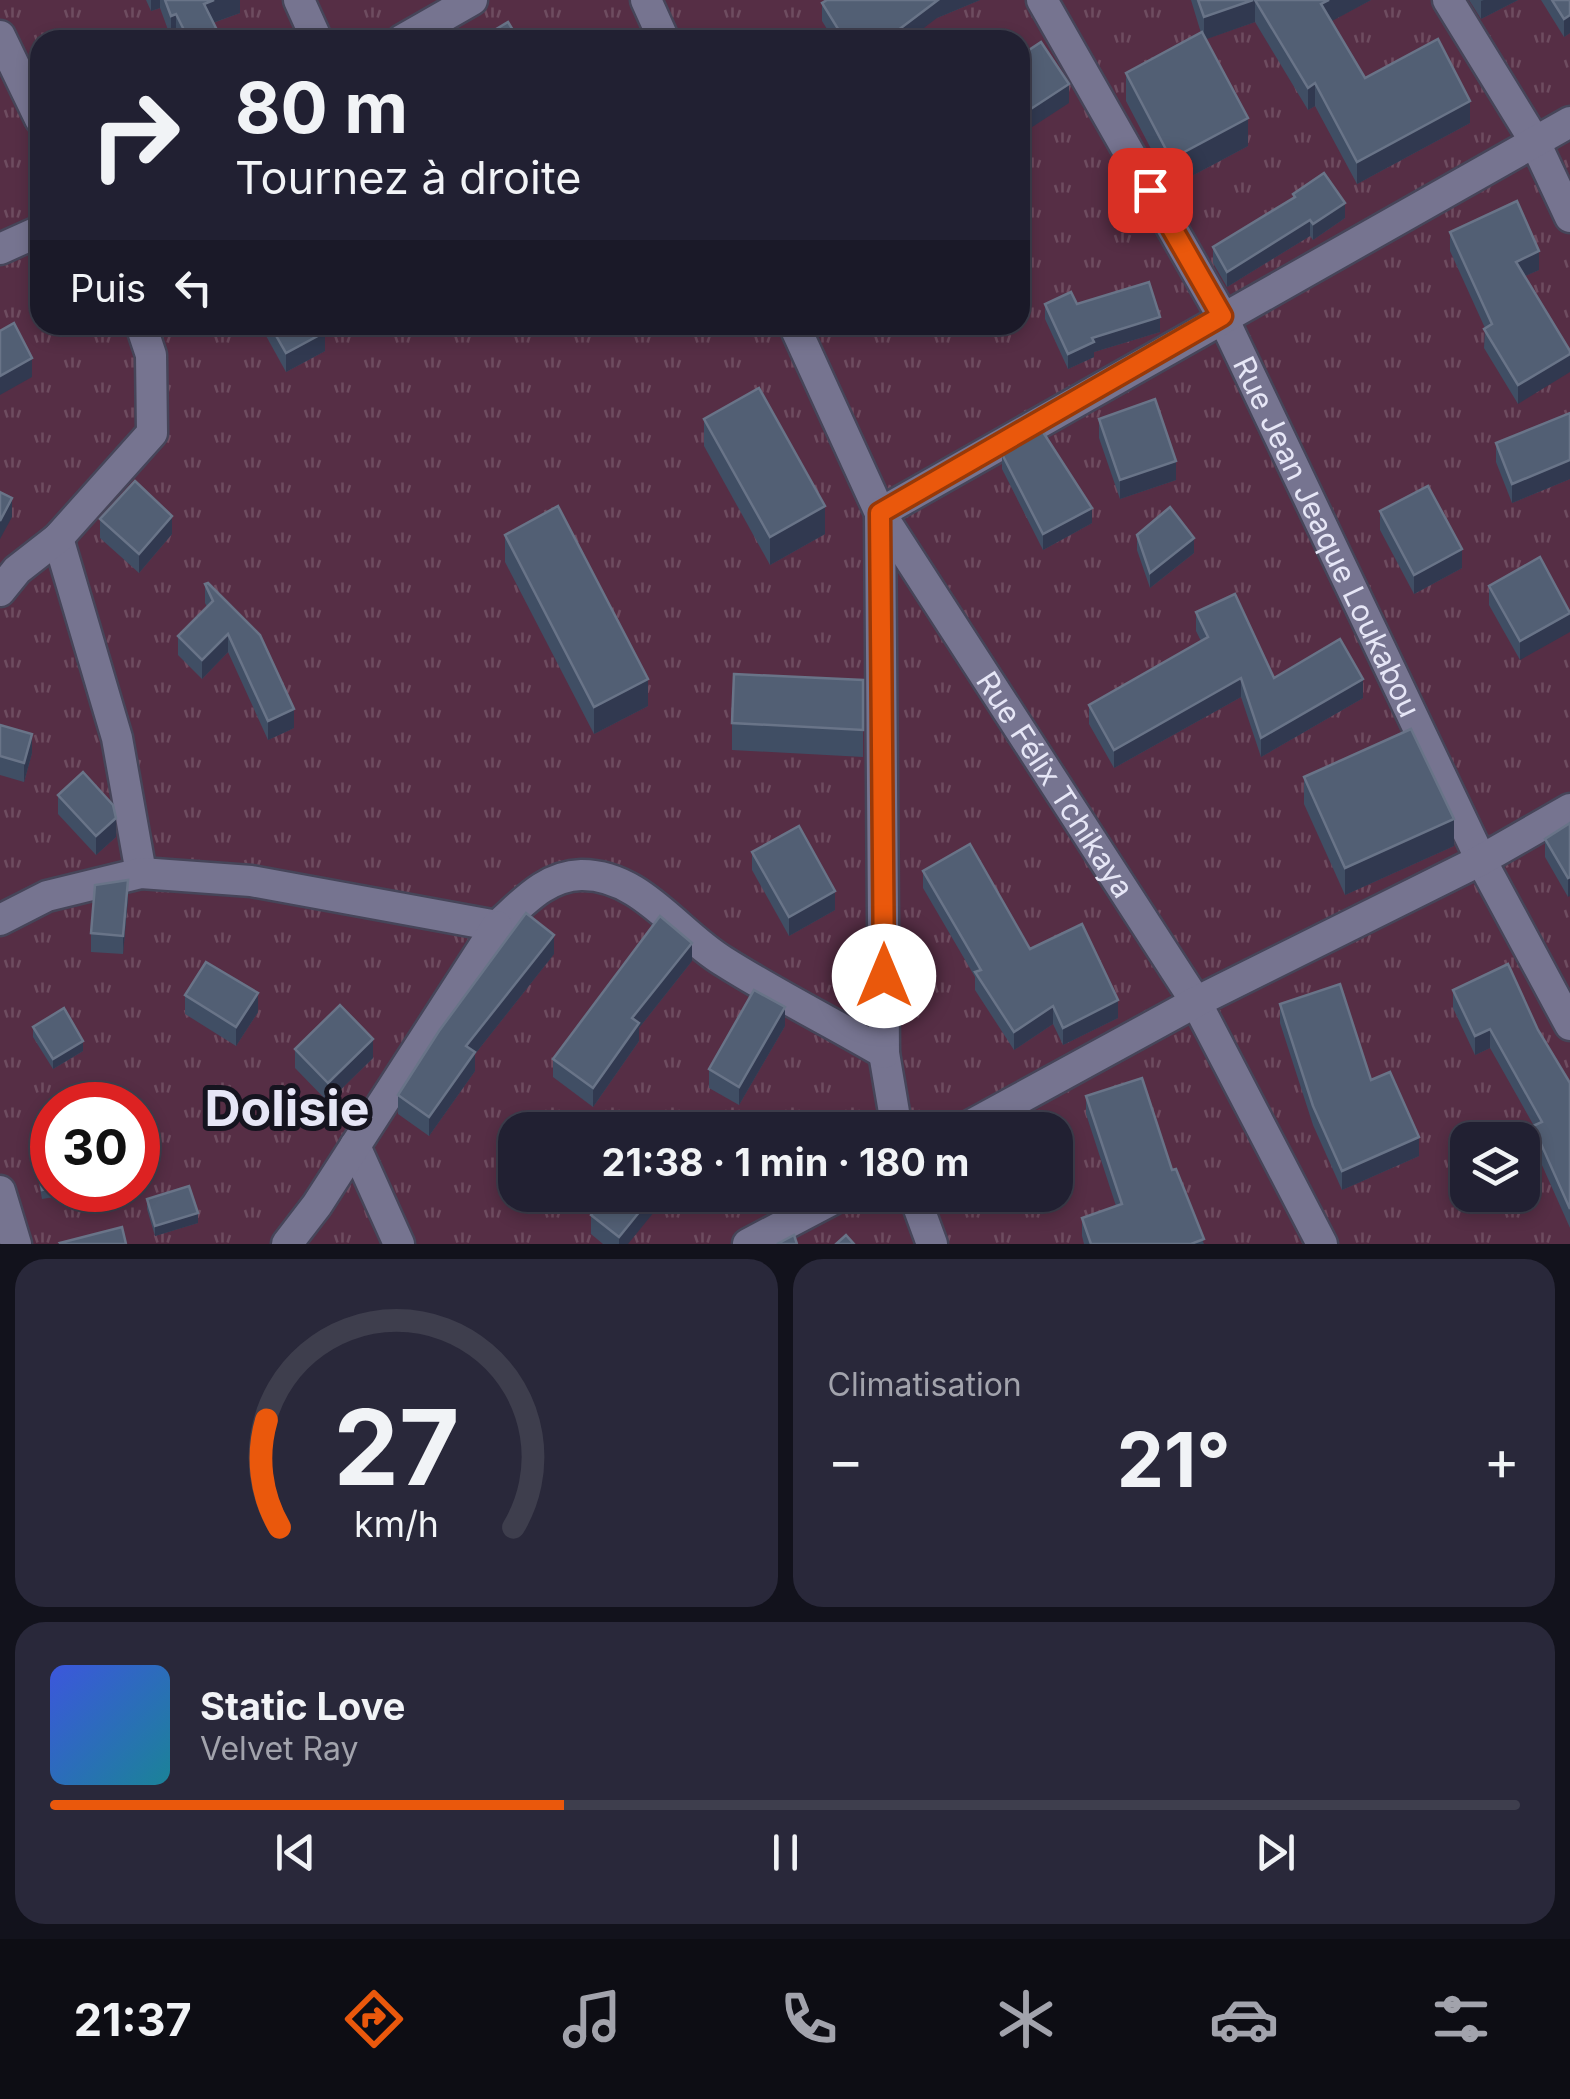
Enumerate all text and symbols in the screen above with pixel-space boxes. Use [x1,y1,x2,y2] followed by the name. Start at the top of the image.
[235,65,408,150] text: 80 m
[70,70,200,200] icon: right
[1108,148,1193,233] pin
[235,150,582,205] text: Tournez à droite
[1123,163,1178,218] icon: arrive
[166,260,221,315] icon: left
[70,265,146,311] text: Puis
[1226,351,1428,723] street label: Rue Jean Jeaque Loukabou
[969,665,1142,904] street label: Rue Félix Tchikaya
[832,924,936,1028] position arrow
[204,1078,370,1138] district label: Dolisie
[30,1082,160,1212] speed limit sign: 30
[1450,1122,1540,1212] map controls
[1450,1122,1540,1212] button: layers
[601,1139,970,1185] text: 21:38 · 1 min · 180 m
[828,1365,1022,1404] text: Climatisation
[333,1384,459,1510] text: 27
[1117,1414,1231,1505] text: 21°
[828,1427,864,1493] text: −
[1484,1427,1520,1493] text: +
[354,1502,439,1546] text: km/h
[200,1683,405,1729] text: Static Love
[200,1729,358,1768] text: Velvet Ray
[268,1825,323,1880] icon: previous
[758,1825,813,1880] icon: pause
[1248,1825,1303,1880] icon: next
[339,1984,409,2054] icon: directions
[557,1984,627,2054] icon: music
[774,1984,844,2054] icon: phone
[991,1984,1061,2054] icon: climate
[1209,1984,1279,2054] icon: car
[1426,1984,1496,2054] icon: filters
[74,1992,192,2047] text: 21:37

